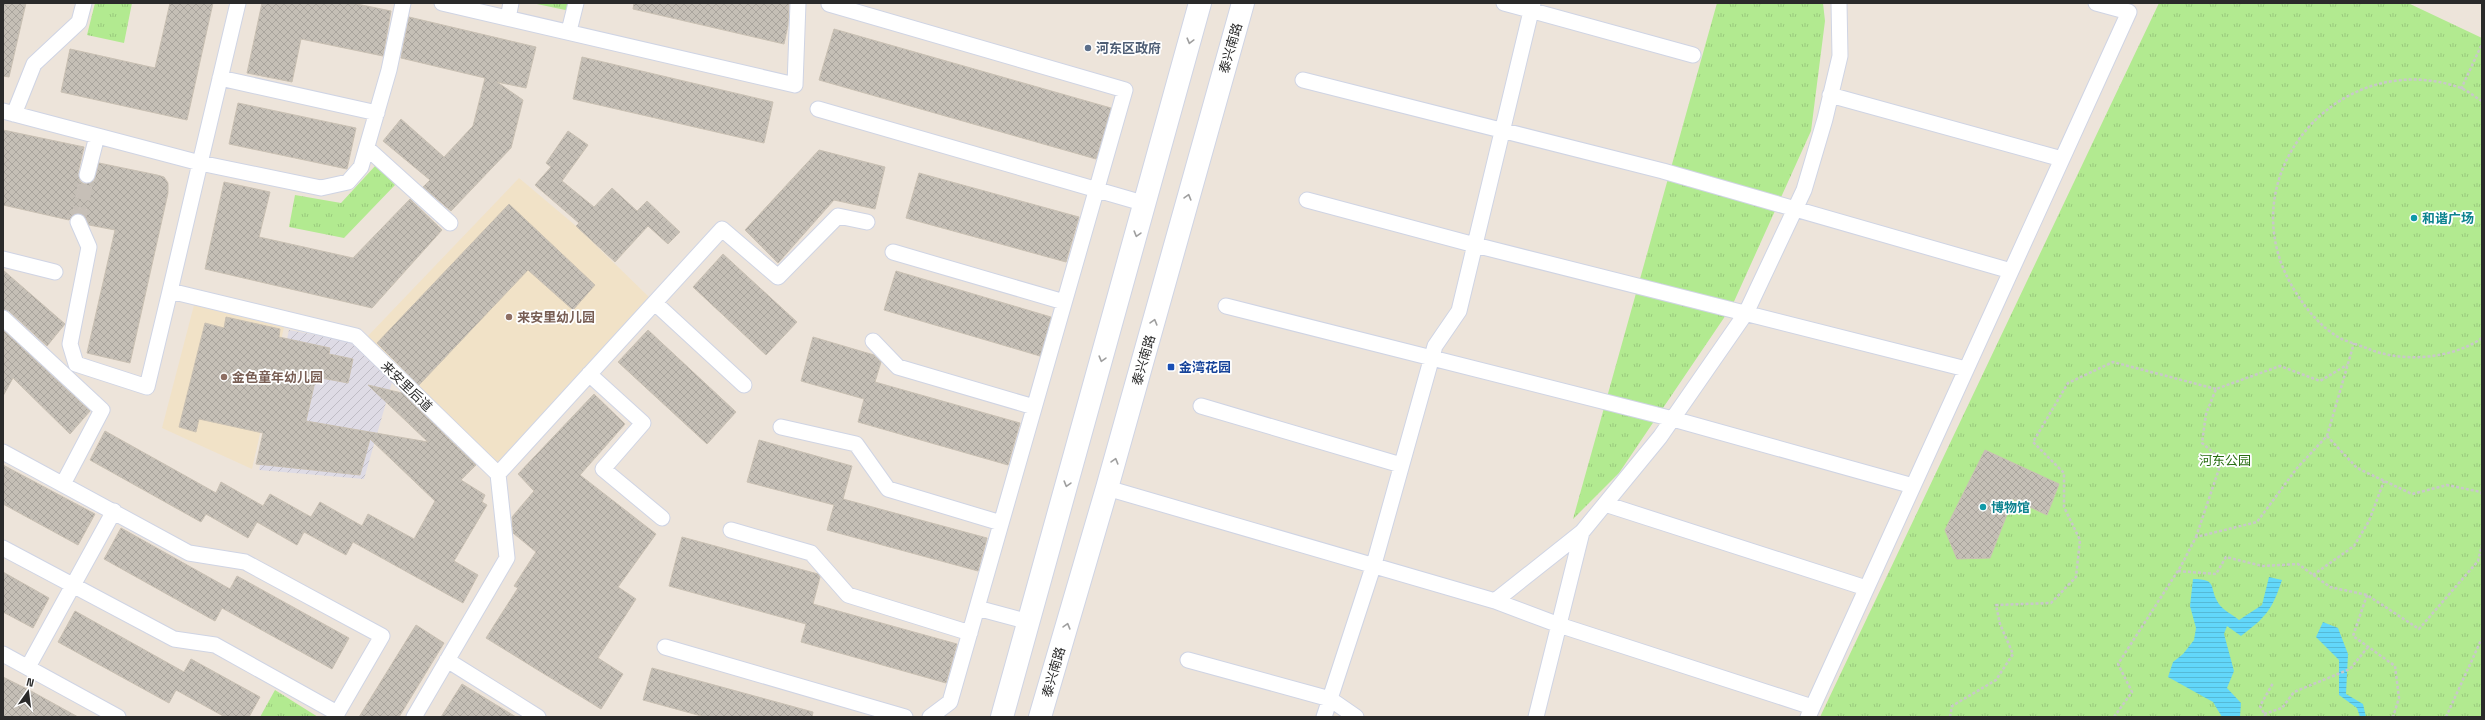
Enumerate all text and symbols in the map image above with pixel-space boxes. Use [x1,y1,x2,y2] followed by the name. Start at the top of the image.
[1215,21,1246,75] street label: 泰兴南路
[1186,37,1195,44] one-way arrow
[1096,40,1161,57] place label: 河东区政府
[1083,43,1093,53] marker: 河东区政府
[1184,194,1192,200] one-way arrow
[2422,210,2474,227] place label: 和谐广场
[2409,213,2419,223] marker: 和谐广场
[1134,230,1142,237] one-way arrow
[517,309,595,326] place label: 来安里幼儿园
[504,312,514,322] marker: 来安里幼儿园
[1149,319,1157,325] one-way arrow
[1128,333,1159,387] street label: 泰兴南路
[1098,355,1107,362] one-way arrow
[377,358,436,415] street label: 来安里后道
[1179,359,1231,376] place label: 金湾花园
[1166,362,1176,372] marker: 金湾花园
[232,369,323,386] place label: 金色童年幼儿园
[219,372,229,382] marker: 金色童年幼儿园
[2199,452,2251,469] park label: 河东公园
[1110,457,1119,464] one-way arrow
[1063,480,1072,487] one-way arrow
[1991,499,2030,516] place label: 博物馆
[1978,502,1988,512] marker: 博物馆
[1062,623,1071,630] one-way arrow
[1038,645,1069,699] street label: 泰兴南路
[8,672,48,712] north arrow
[25,675,36,690] text: N

